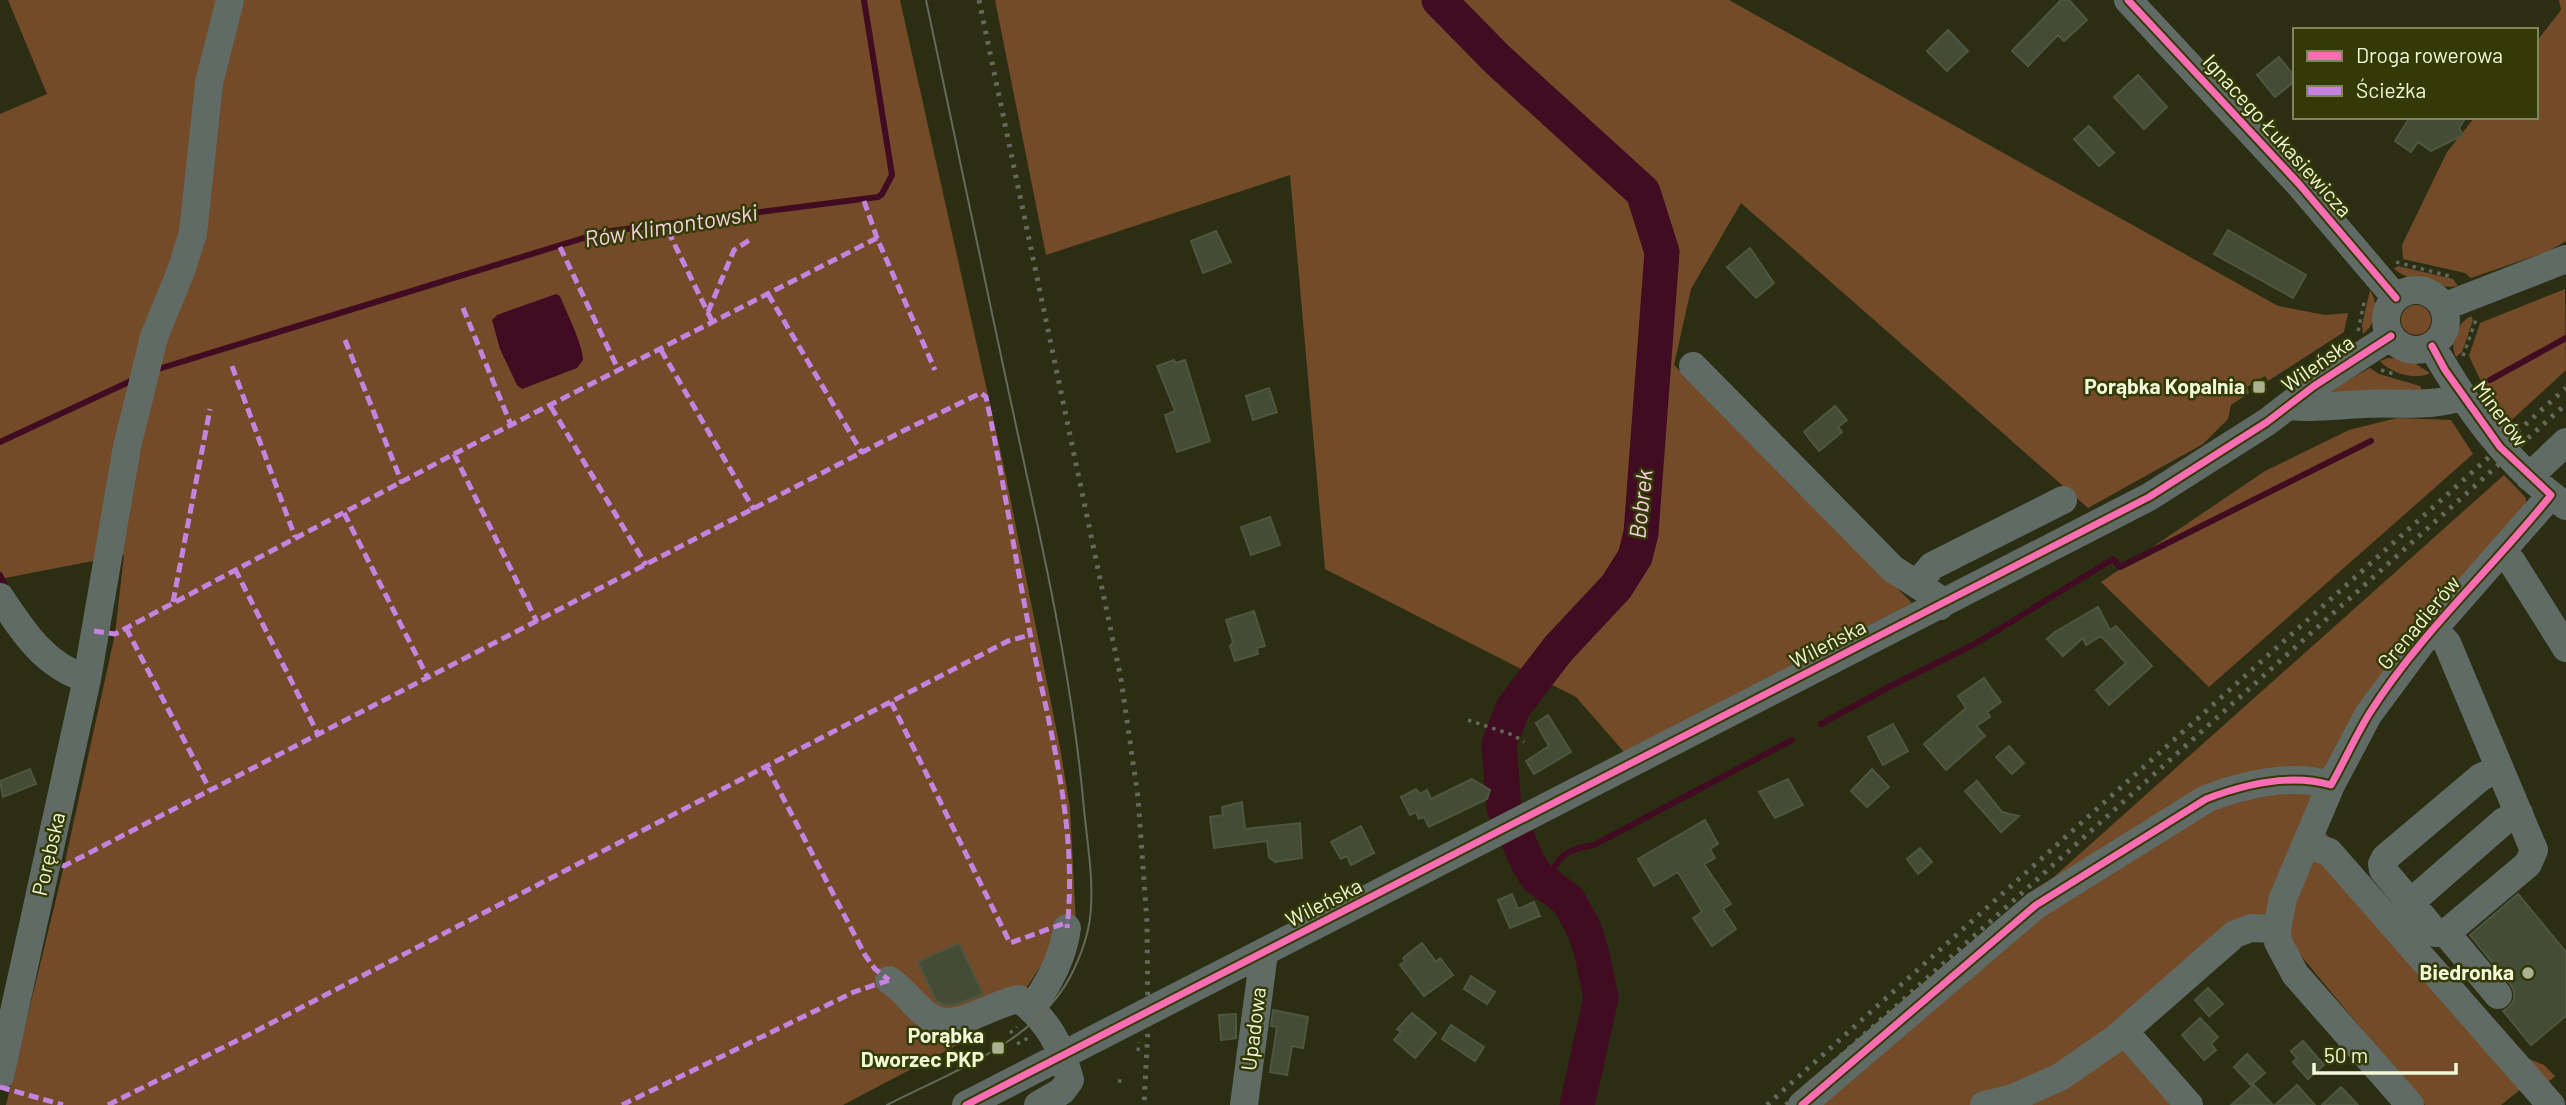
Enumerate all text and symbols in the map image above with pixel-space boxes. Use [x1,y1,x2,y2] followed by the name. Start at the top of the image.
[2293,28,2538,119] legend
[2356,42,2503,67] text: Droga rowerowa
[2198,48,2358,222] street label: Ignacego Łukasiewicza
[2356,77,2426,102] text: Ścieżka
[582,197,760,253] water label: Rów Klimontowski
[2276,329,2358,397] street label: Wileńska
[2084,373,2245,398] place label: Porąbka Kopalnia
[2468,375,2534,451] street label: Minerów
[2251,379,2267,395] marker: Porąbka Kopalnia
[1622,468,1658,540] water label: Bobrek
[2371,570,2464,674] street label: Grenadierów
[1785,613,1870,672] street label: Wileńska
[26,810,69,898] street label: Porębska
[1281,872,1366,931] street label: Wileńska
[2420,959,2514,984] place label: Biedronka
[2520,965,2536,981] marker: Biedronka
[1235,986,1270,1072] street label: Upadowa
[861,1022,984,1071] place label: Porąbka Dworzec PKP
[2314,1032,2456,1076] scale bar
[990,1040,1006,1056] marker: Porąbka Dworzec PKP
[2324,1042,2368,1067] text: 50 m

